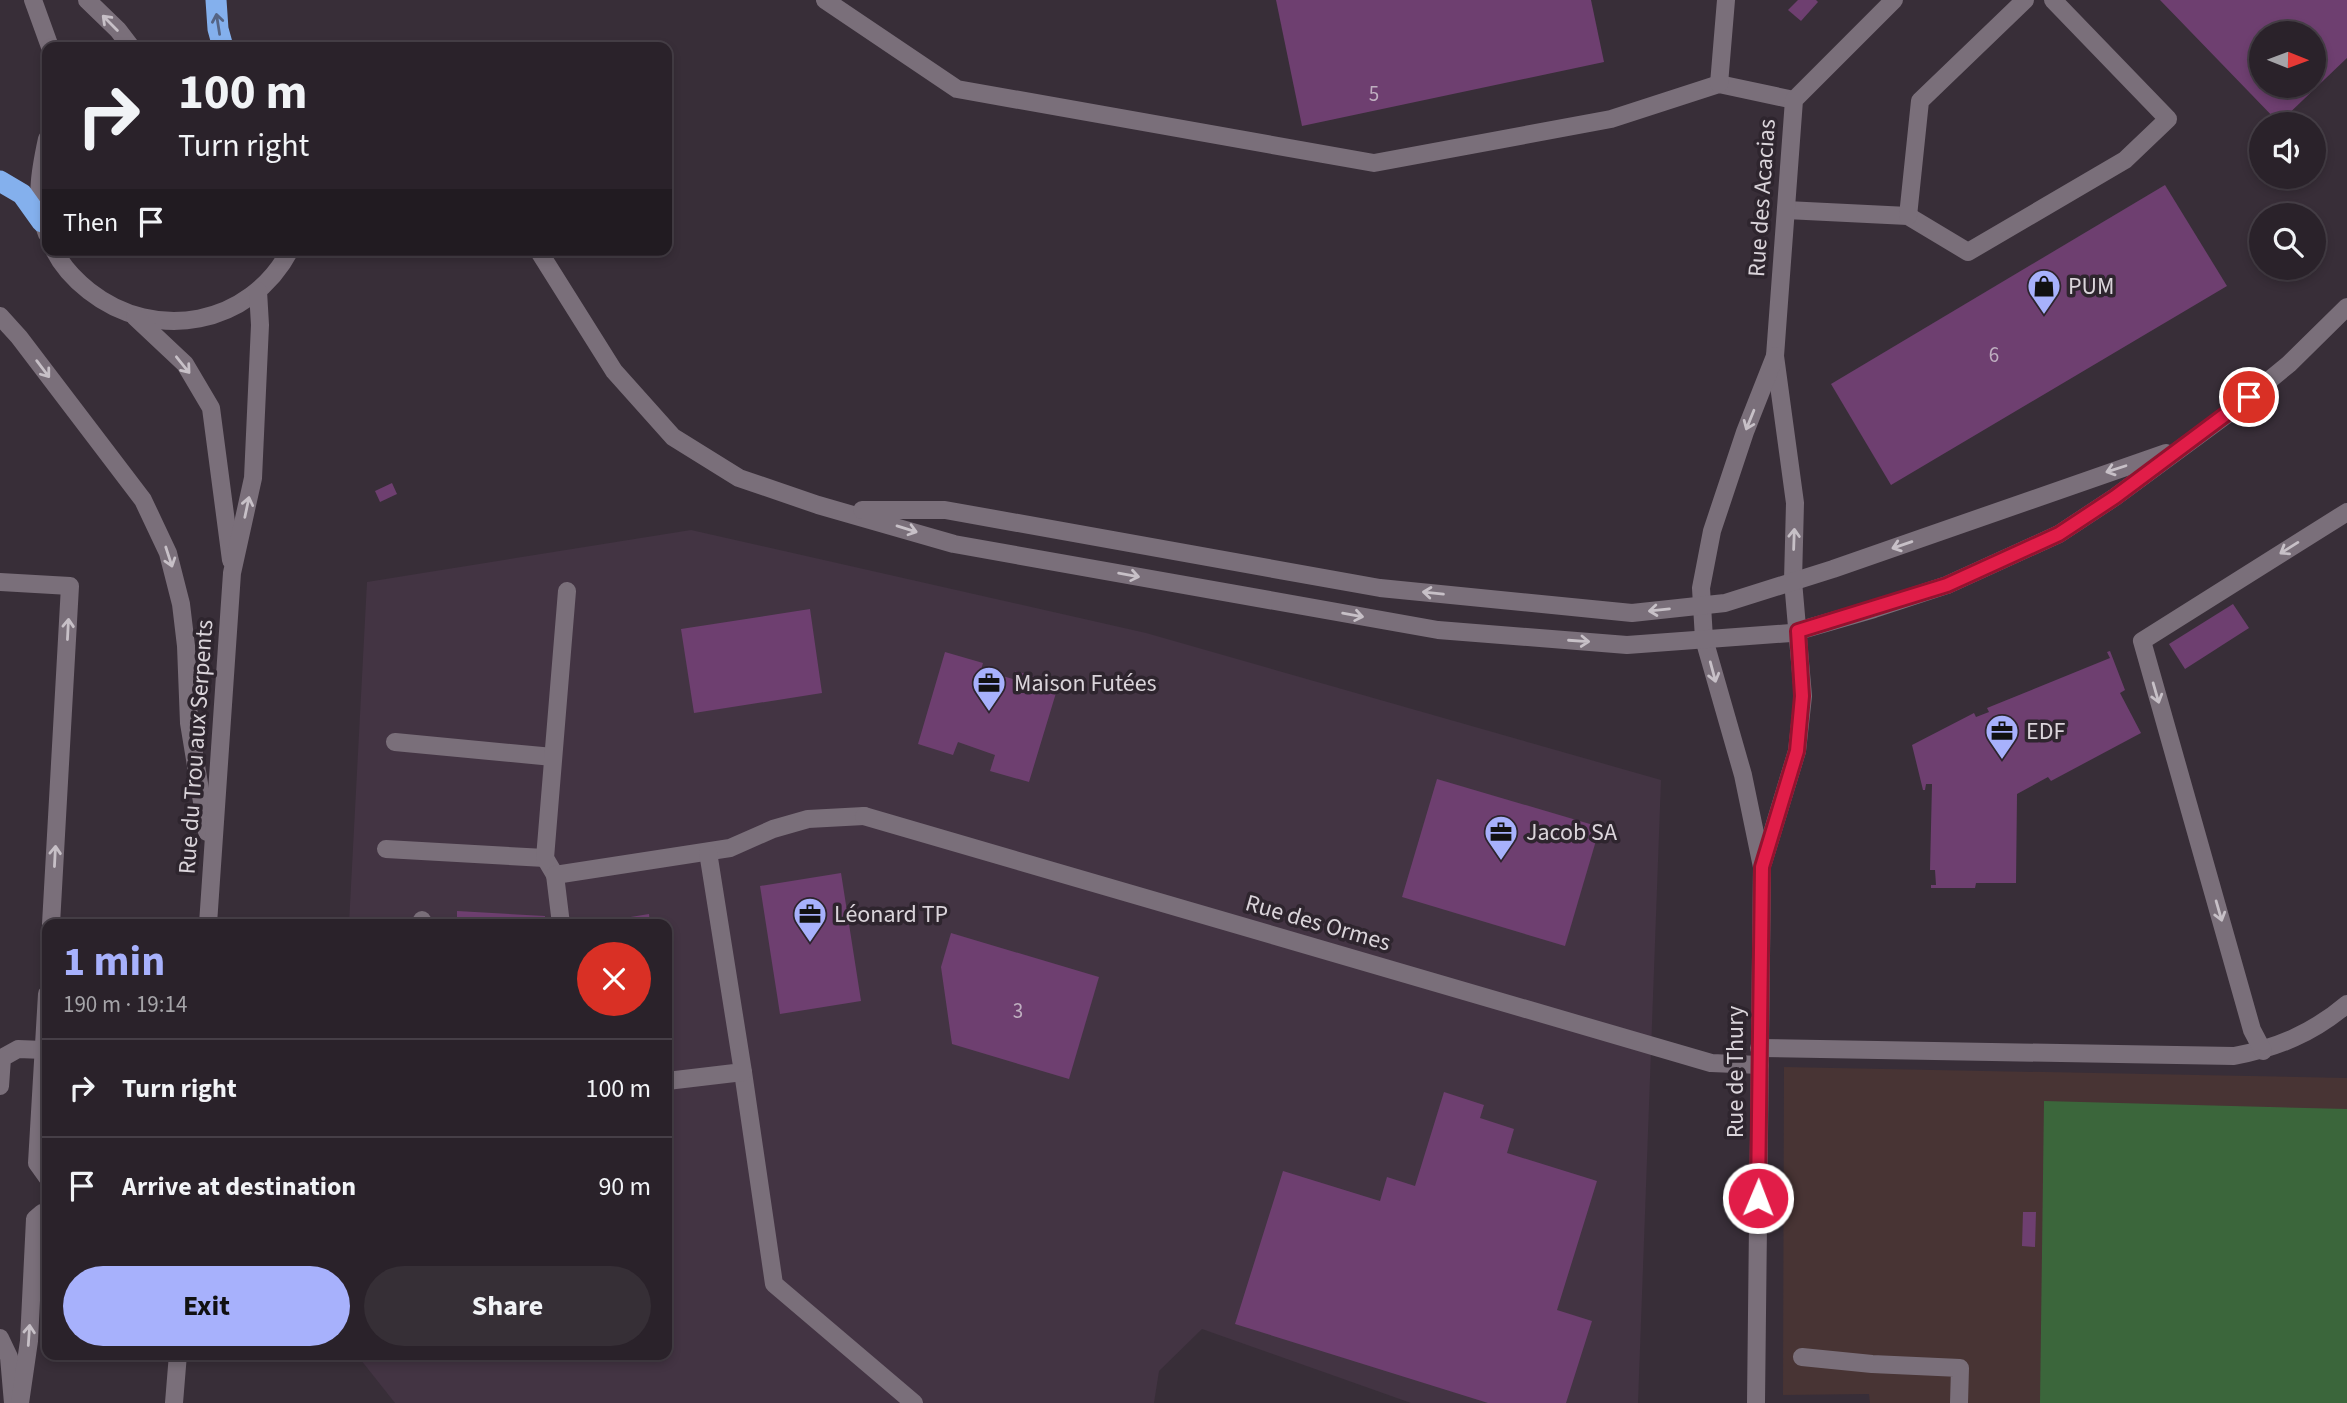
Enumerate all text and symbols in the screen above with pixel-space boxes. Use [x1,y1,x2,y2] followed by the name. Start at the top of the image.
[212,13,225,36] one-way arrow
[102,14,119,31] one-way arrow
[2249,21,2326,98] north arrow
[2249,21,2326,280] map controls
[178,58,307,128] text: 100 m
[63,70,154,161] icon: right
[1369,79,1379,109] house number: 5
[2249,112,2326,189] button: sound
[1739,118,1785,278] street label: Rue des Acacias
[178,123,309,169] text: Turn right
[132,203,170,241] icon: arrive
[2249,203,2326,280] button: search
[63,204,118,241] text: Then
[2025,267,2063,316] shop icon: PUM
[2068,269,2115,304] place label: PUM
[1989,340,1999,370] house number: 6
[176,355,191,373] one-way arrow
[36,359,51,378] one-way arrow
[2219,367,2279,427] pin
[2230,378,2268,416] icon: arrive
[1742,408,1755,430] one-way arrow
[2106,464,2128,476] one-way arrow
[241,496,254,519] one-way arrow
[895,524,917,537] one-way arrow
[1787,528,1800,551] one-way arrow
[1891,540,1913,552] one-way arrow
[2280,542,2300,556] one-way arrow
[163,546,176,568] one-way arrow
[1117,569,1140,582] one-way arrow
[1422,586,1445,599] one-way arrow
[1649,604,1671,617] one-way arrow
[1341,609,1364,622] one-way arrow
[61,617,74,640] one-way arrow
[170,618,222,876] street label: Rue du Trou aux Serpents
[1567,635,1590,648] one-way arrow
[1707,661,1720,683] one-way arrow
[970,664,1008,713] office icon: Maison Futées
[1014,666,1157,701] place label: Maison Futées
[2151,681,2164,703] one-way arrow
[1983,712,2021,761] office icon: EDF
[2026,714,2065,749] place label: EDF
[1482,813,1520,862] office icon: Jacob SA
[1526,815,1617,850] place label: Jacob SA
[49,845,62,868] one-way arrow
[1241,886,1395,960] street label: Rue des Ormes
[791,895,829,944] office icon: Léonard TP
[834,897,948,932] place label: Léonard TP
[2213,900,2226,922] one-way arrow
[63,932,165,992] text: 1 min
[577,942,651,1016] button: close
[63,988,187,1021] text: 190 m · 19:14
[1013,996,1023,1026] house number: 3
[1718,1006,1753,1138] street label: Rue de Thury
[63,1069,101,1107] icon: right
[122,1070,237,1107] text: Turn right
[585,1070,651,1107] text: 100 m
[1721,1161,1795,1235] position arrow
[63,1167,101,1205] icon: arrive
[122,1168,356,1205] text: Arrive at destination
[598,1168,651,1205] text: 90 m
[63,1266,350,1346] button: Exit
[364,1266,651,1346] button: Share
[23,1325,36,1347] one-way arrow

